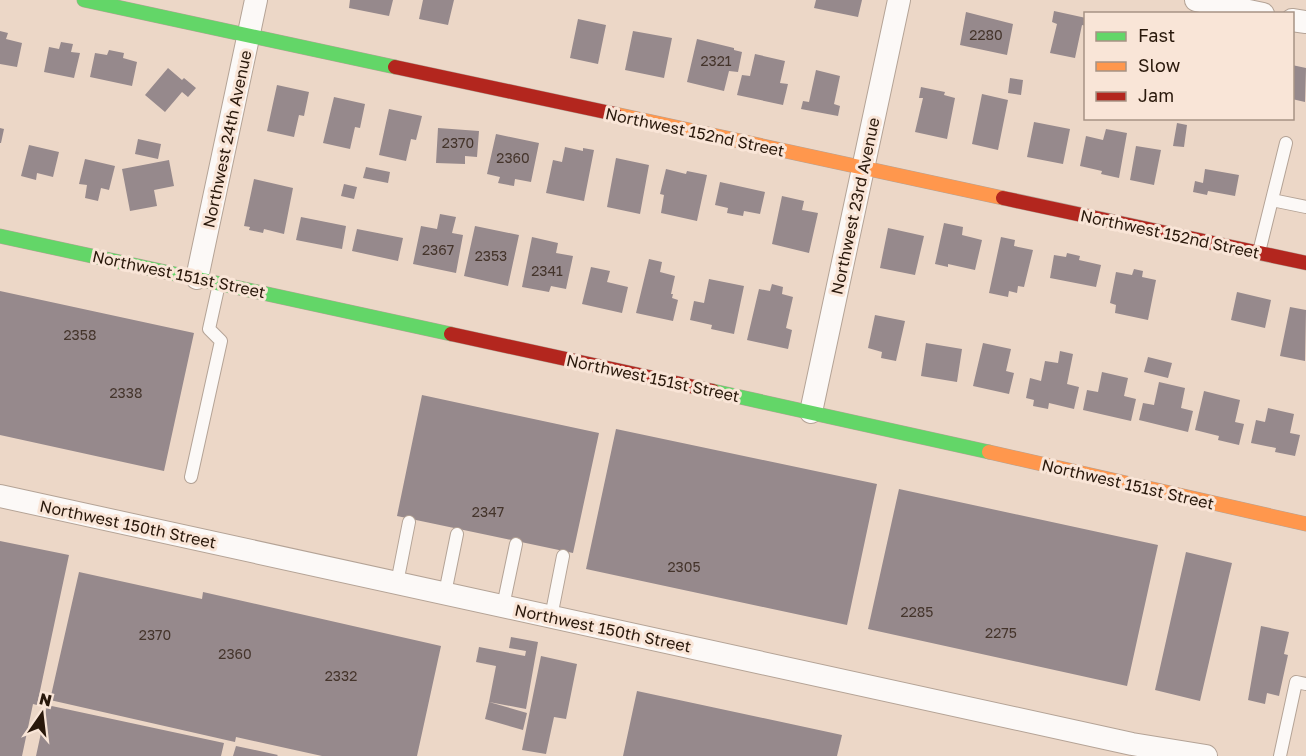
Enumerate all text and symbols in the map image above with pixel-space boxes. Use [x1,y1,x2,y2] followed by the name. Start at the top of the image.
[1084,12,1294,120] legend
[1138,24,1175,46] text: Fast
[969,26,1003,43] house number: 2280
[198,48,256,230] street label: Northwest 24th Avenue
[700,52,732,69] house number: 2321
[1138,54,1181,76] text: Slow
[1138,84,1174,106] text: Jam
[604,103,786,161] street label: Northwest 152nd Street
[826,116,884,296] street label: Northwest 23rd Avenue
[442,134,474,151] house number: 2370
[496,149,530,166] house number: 2360
[1079,205,1261,263] street label: Northwest 152nd Street
[422,241,454,258] house number: 2367
[91,246,267,302] street label: Northwest 151st Street
[475,247,507,264] house number: 2353
[531,262,563,279] house number: 2341
[64,326,96,343] house number: 2358
[565,350,741,406] street label: Northwest 151st Street
[109,384,143,401] house number: 2338
[1040,454,1216,514] street label: Northwest 151st Street
[38,496,218,552] street label: Northwest 150th Street
[472,503,504,520] house number: 2347
[667,558,701,575] house number: 2305
[513,600,693,656] street label: Northwest 150th Street
[901,603,933,620] house number: 2285
[985,624,1017,641] house number: 2275
[139,626,171,643] house number: 2370
[218,645,252,662] house number: 2360
[325,667,357,684] house number: 2332
[12,684,72,744] north arrow
[37,688,54,711] text: N

